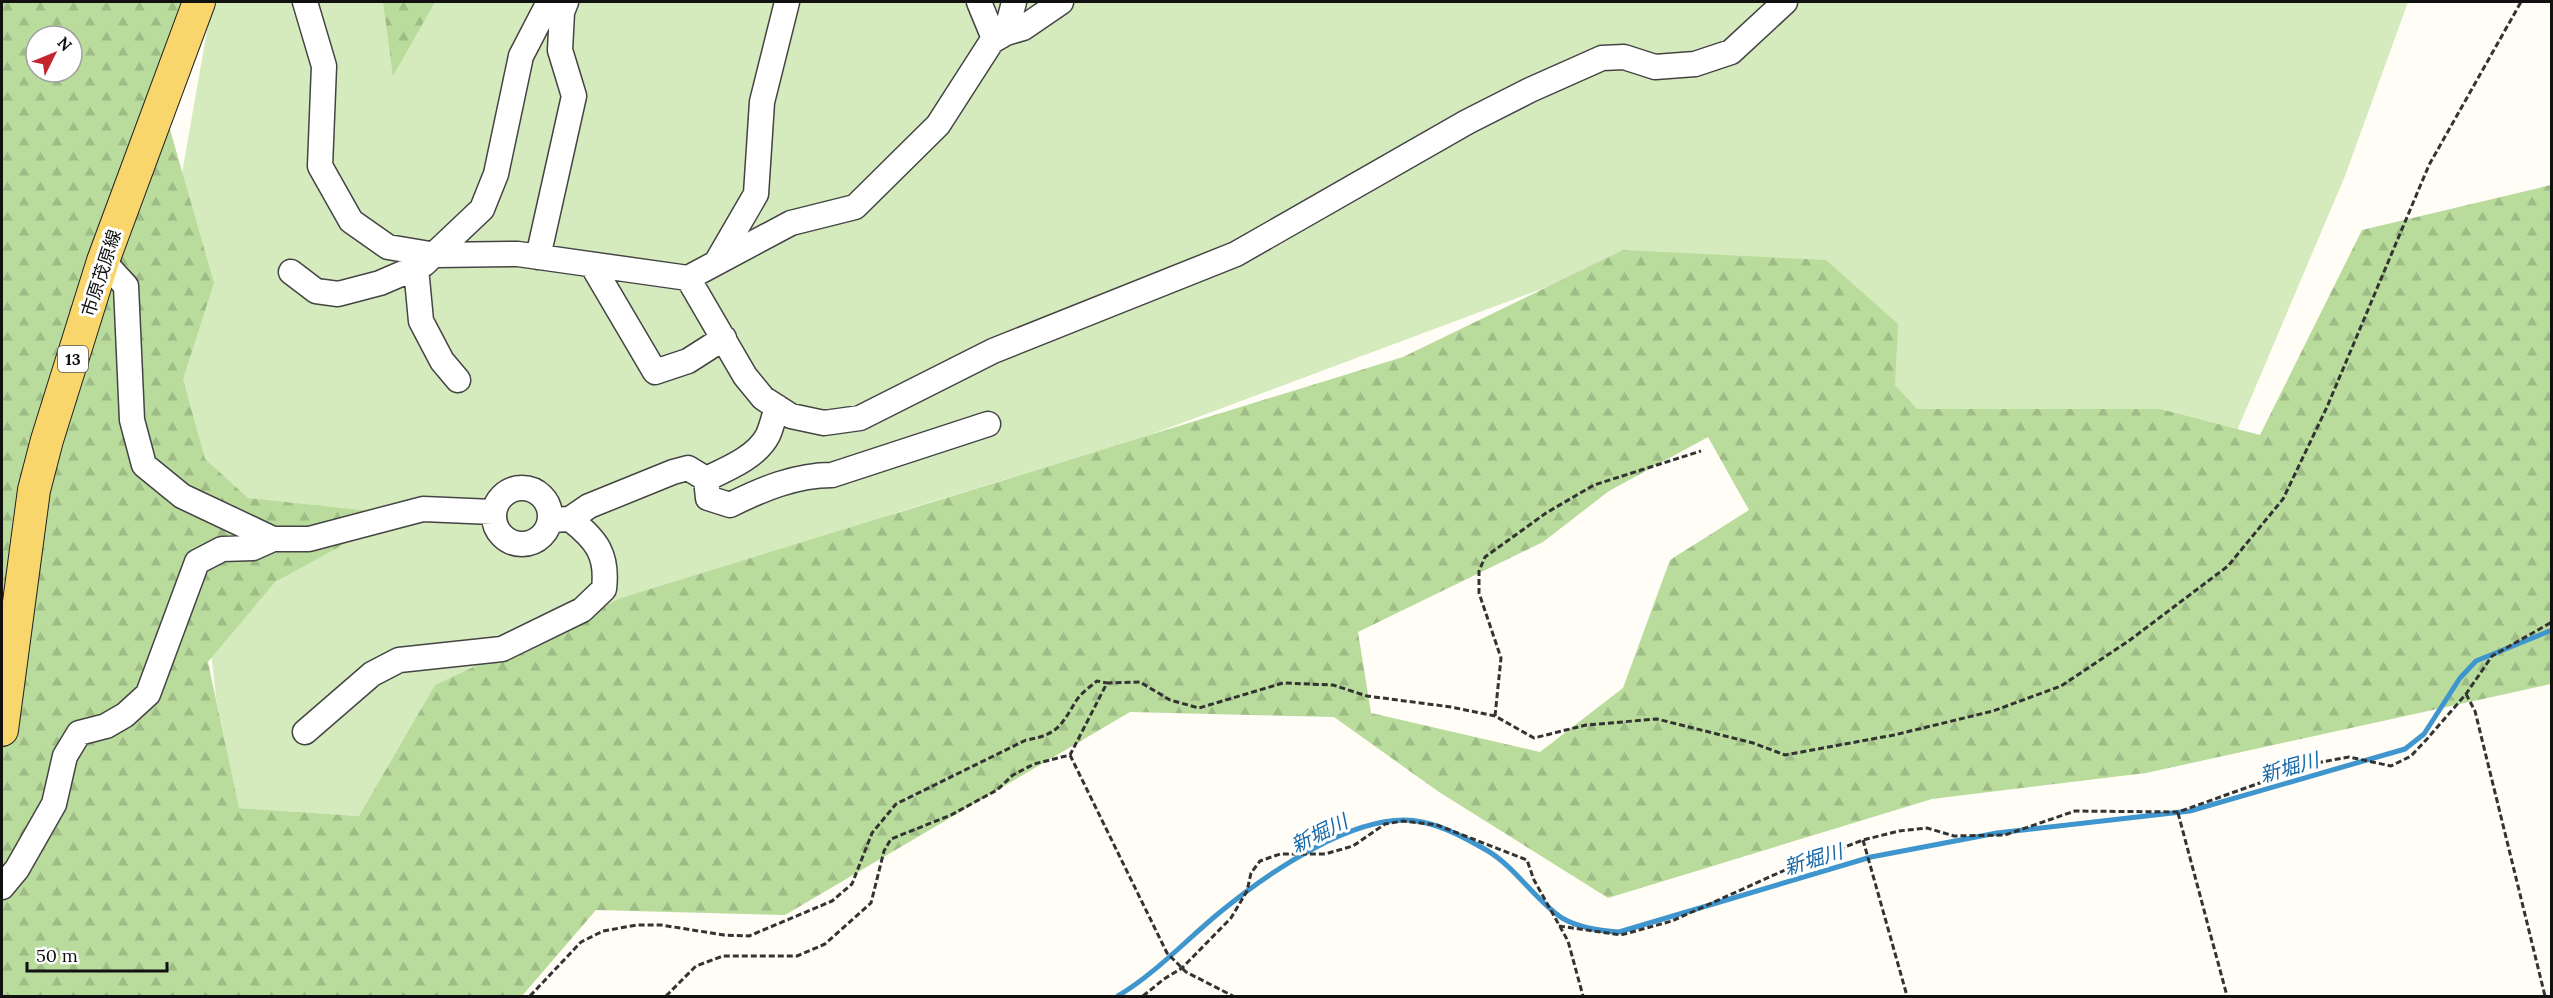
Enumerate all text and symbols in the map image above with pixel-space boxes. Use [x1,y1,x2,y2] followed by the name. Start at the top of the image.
[24,24,84,84] north arrow
[53,32,77,55] text: N
[76,227,126,319] street label: 市原茂原線
[58,346,88,372] road number: 13
[2257,746,2323,787] water label: 新堀川
[1287,808,1353,857] water label: 新堀川
[1781,838,1847,880] water label: 新堀川
[27,935,166,973] scale bar
[36,944,78,967] text: 50 m

